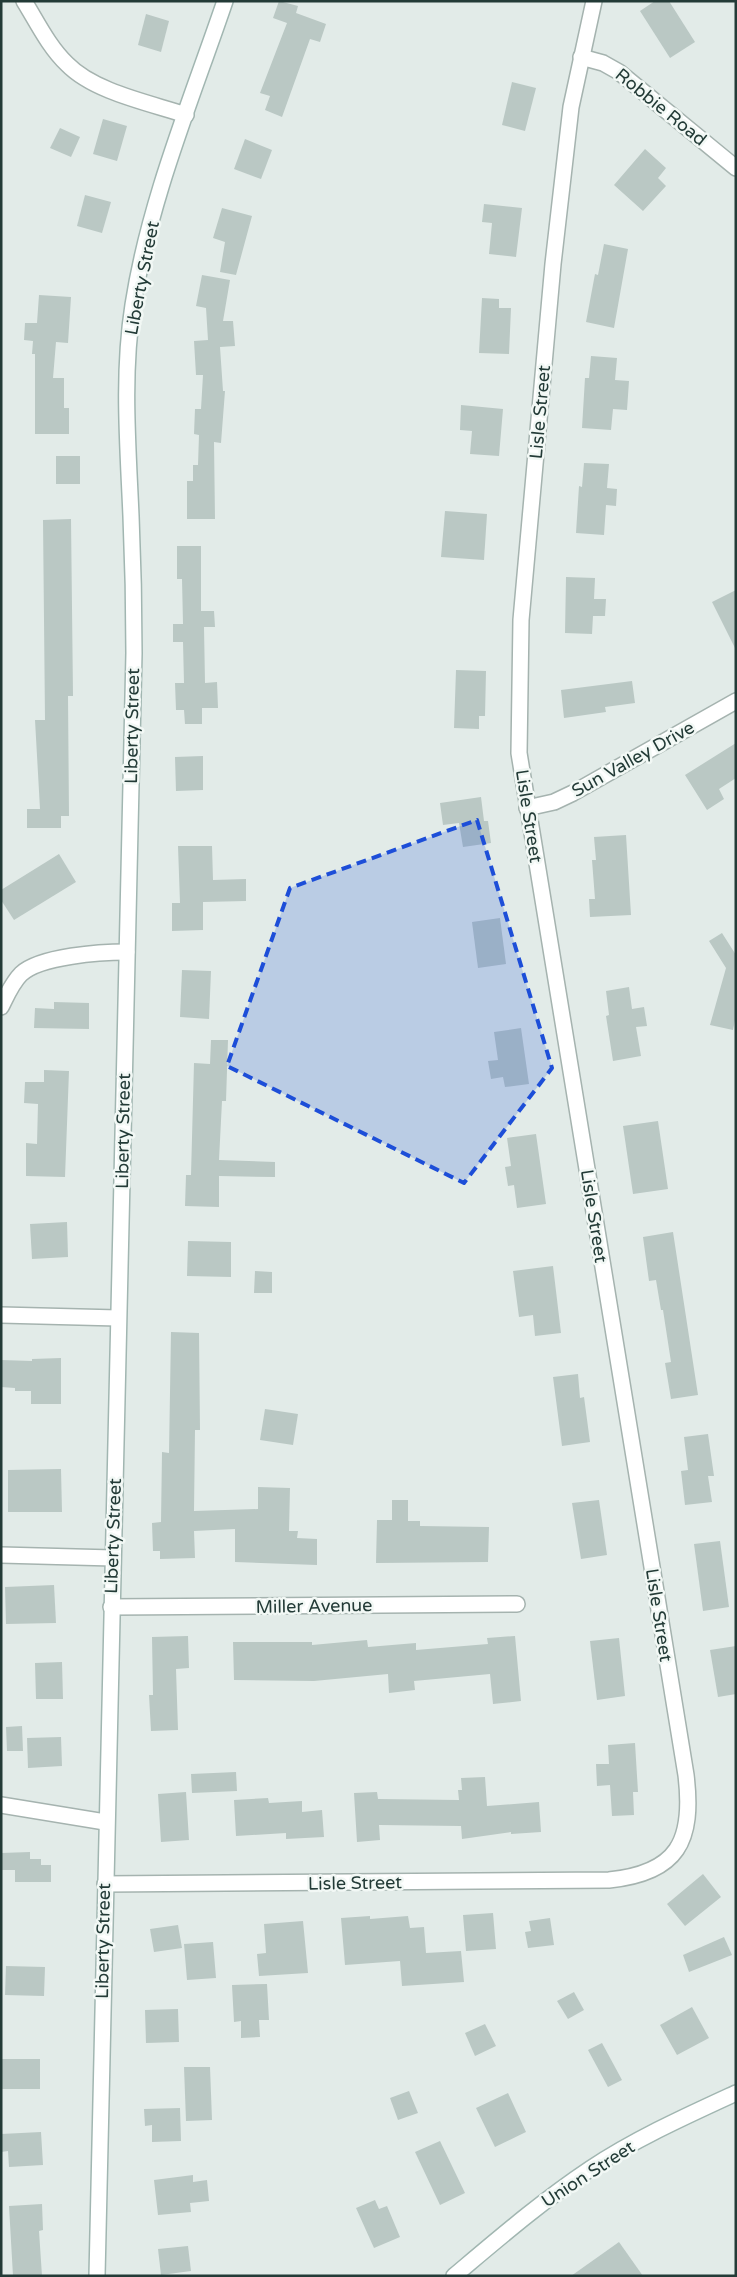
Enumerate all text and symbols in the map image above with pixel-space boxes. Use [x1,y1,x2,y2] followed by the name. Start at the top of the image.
[611,64,711,150] street label: Robbie Road
[120,219,164,337] street label: Liberty Street
[525,364,555,460] street label: Lisle Street
[120,668,144,784] street label: Liberty Street
[568,716,698,802] street label: Sun Valley Drive
[511,768,547,864] street label: Lisle Street
[111,1073,135,1189] street label: Liberty Street
[576,1168,612,1264] street label: Lisle Street
[100,1478,126,1594] street label: Liberty Street
[641,1567,677,1663] street label: Lisle Street
[255,1594,373,1618] street label: Miller Avenue
[308,1871,402,1895] street label: Lisle Street
[91,1883,115,1999] street label: Liberty Street
[537,2136,639,2212] street label: Union Street

